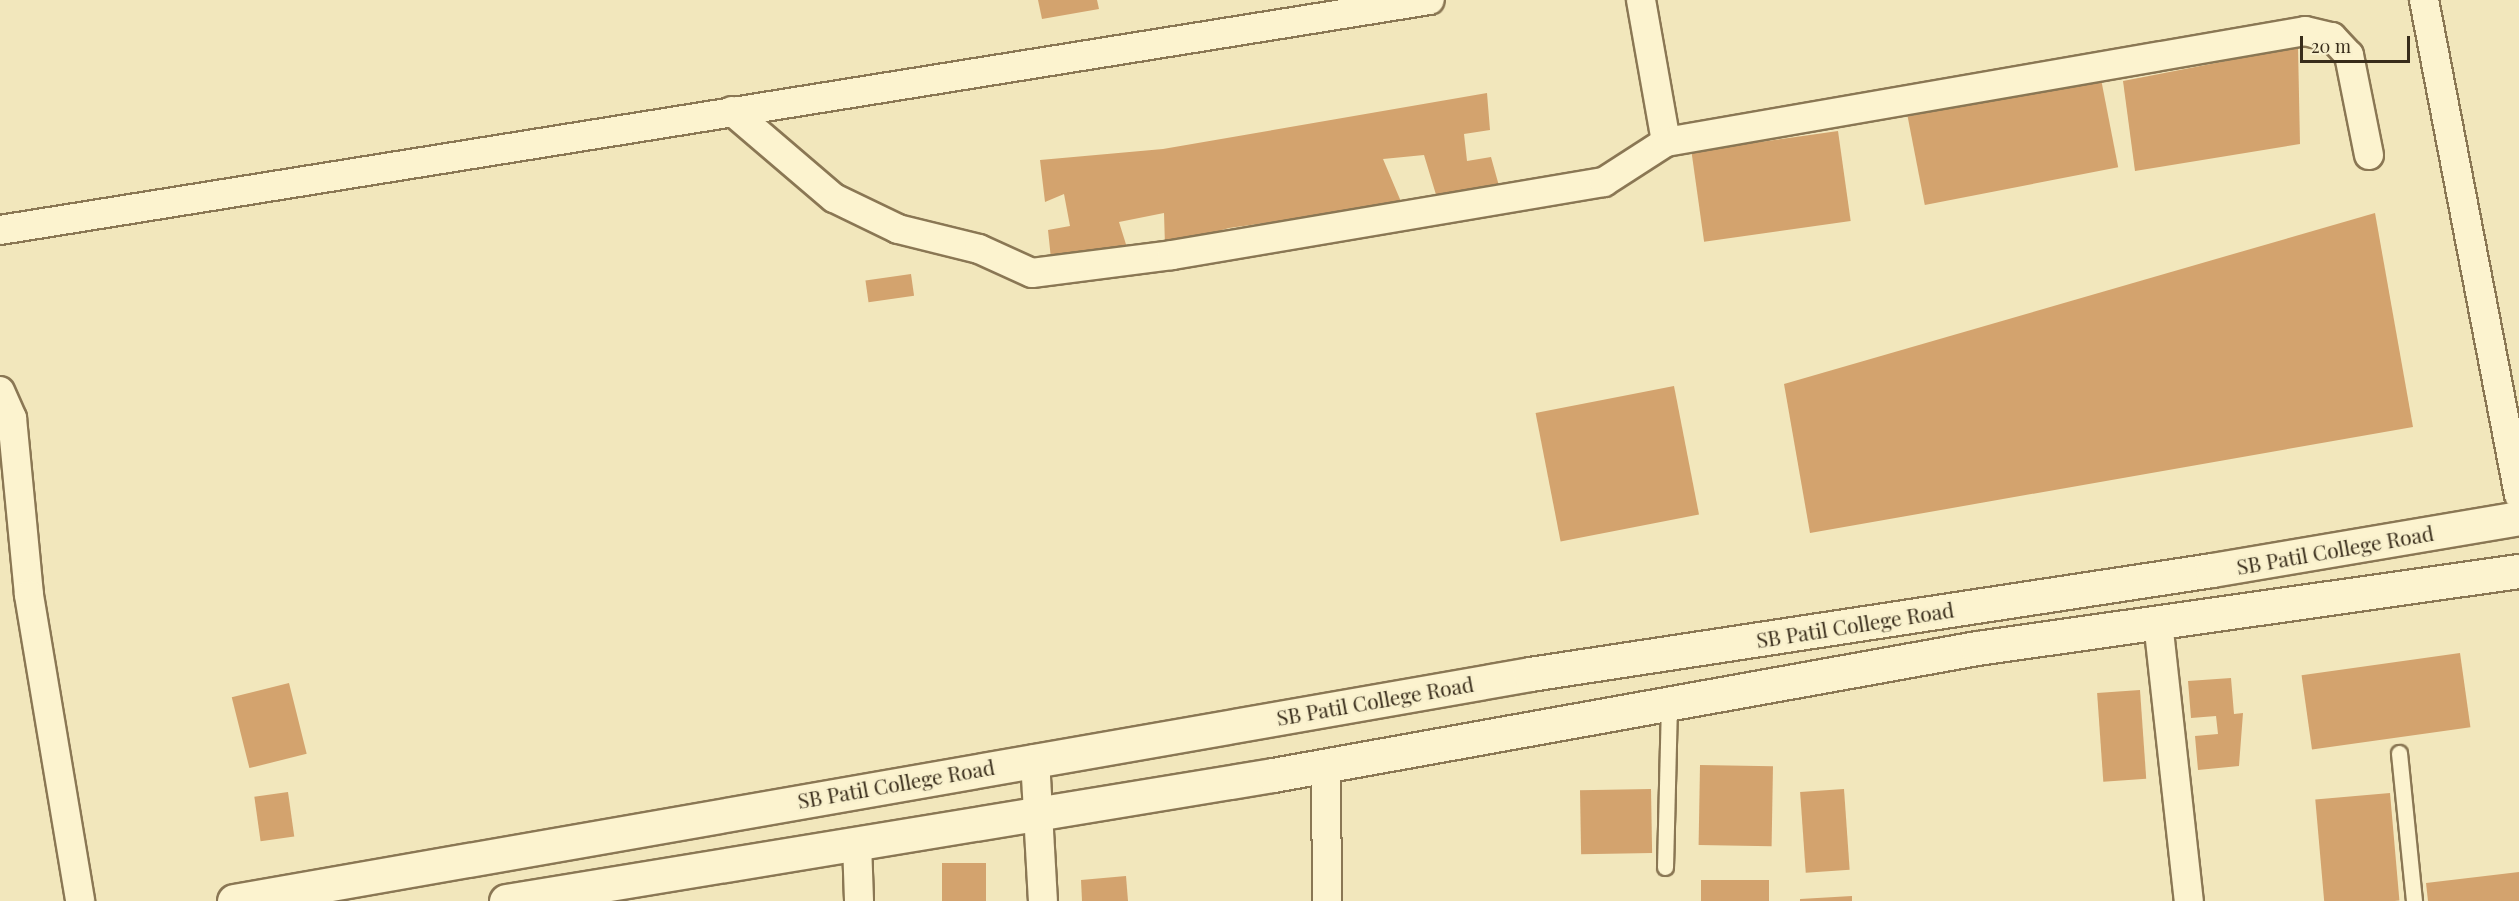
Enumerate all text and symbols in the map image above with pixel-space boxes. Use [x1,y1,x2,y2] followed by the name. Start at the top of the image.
[2303,24,2412,62] scale bar
[2311,34,2351,58] text: 20 m
[2234,519,2436,579] street label: SB Patil College Road
[1754,596,1956,652] street label: SB Patil College Road
[1274,670,1476,730] street label: SB Patil College Road
[795,753,997,813] street label: SB Patil College Road

